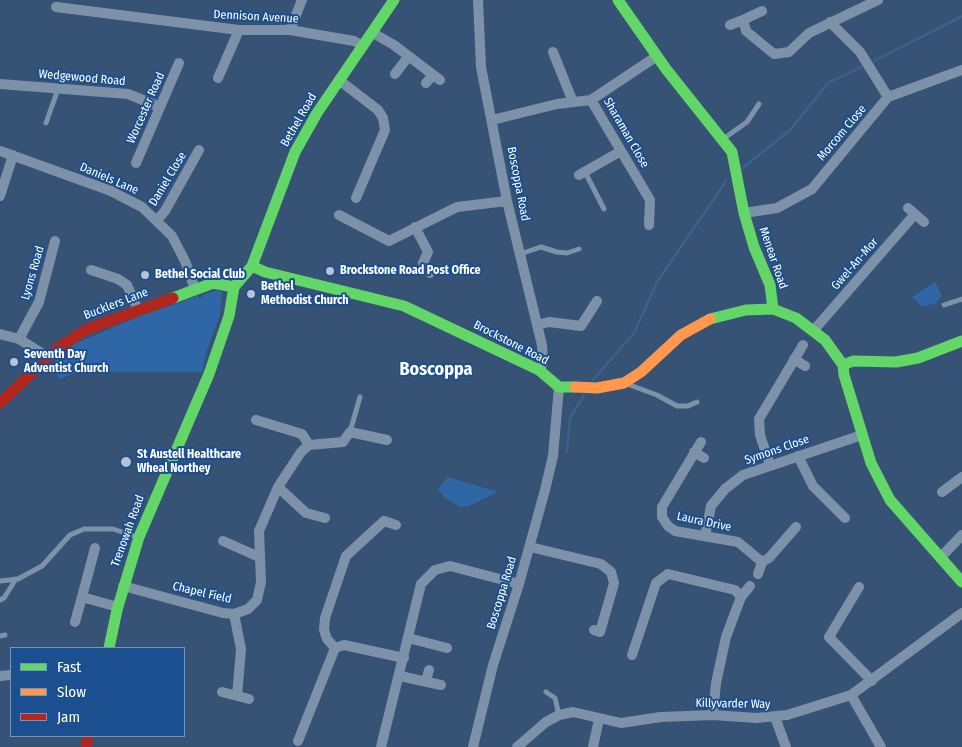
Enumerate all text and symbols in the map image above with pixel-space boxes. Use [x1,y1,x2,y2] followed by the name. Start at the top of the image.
[213,8,299,26] street label: Dennison Avenue
[38,67,126,89] street label: Wedgewood Road
[124,70,168,146] street label: Worcester Road
[278,91,320,149] street label: Bethel Road
[600,95,652,171] street label: Sharaman Close
[814,102,870,164] street label: Morcom Close
[504,146,532,222] street label: Boscoppa Road
[146,149,190,209] street label: Daniel Close
[77,160,141,198] street label: Daniels Lane
[756,225,790,291] street label: Menear Road
[829,235,881,293] street label: Gwel-An-Mor
[18,244,48,302] street label: Lyons Road
[340,264,481,278] place label: Brockstone Road Post Office
[324,265,336,277] marker: Brockstone Road Post Office
[155,268,245,282] place label: Bethel Social Club
[139,269,151,281] marker: Bethel Social Club
[261,280,349,308] place label: Bethel Methodist Church
[82,285,150,323] street label: Bucklers Lane
[245,288,257,300] marker: Bethel Methodist Church
[471,318,551,368] street label: Brockstone Road
[24,348,109,376] place label: Seventh Day Adventist Church
[8,356,20,368] marker: Seventh Day Adventist Church
[399,359,473,381] district label: Boscoppa
[743,432,811,468] street label: Symons Close
[137,448,241,476] place label: St Austell Healthcare Wheal Northey
[119,455,133,469] marker: St Austell Healthcare Wheal Northey
[108,493,148,569] street label: Trenowah Road
[675,509,733,535] street label: Laura Drive
[484,555,520,631] street label: Boscoppa Road
[171,579,233,607] street label: Chapel Field
[10,647,185,737] legend
[57,658,81,676] text: Fast
[57,683,86,701] text: Slow
[695,696,771,712] street label: Killyvarder Way
[57,708,80,726] text: Jam

